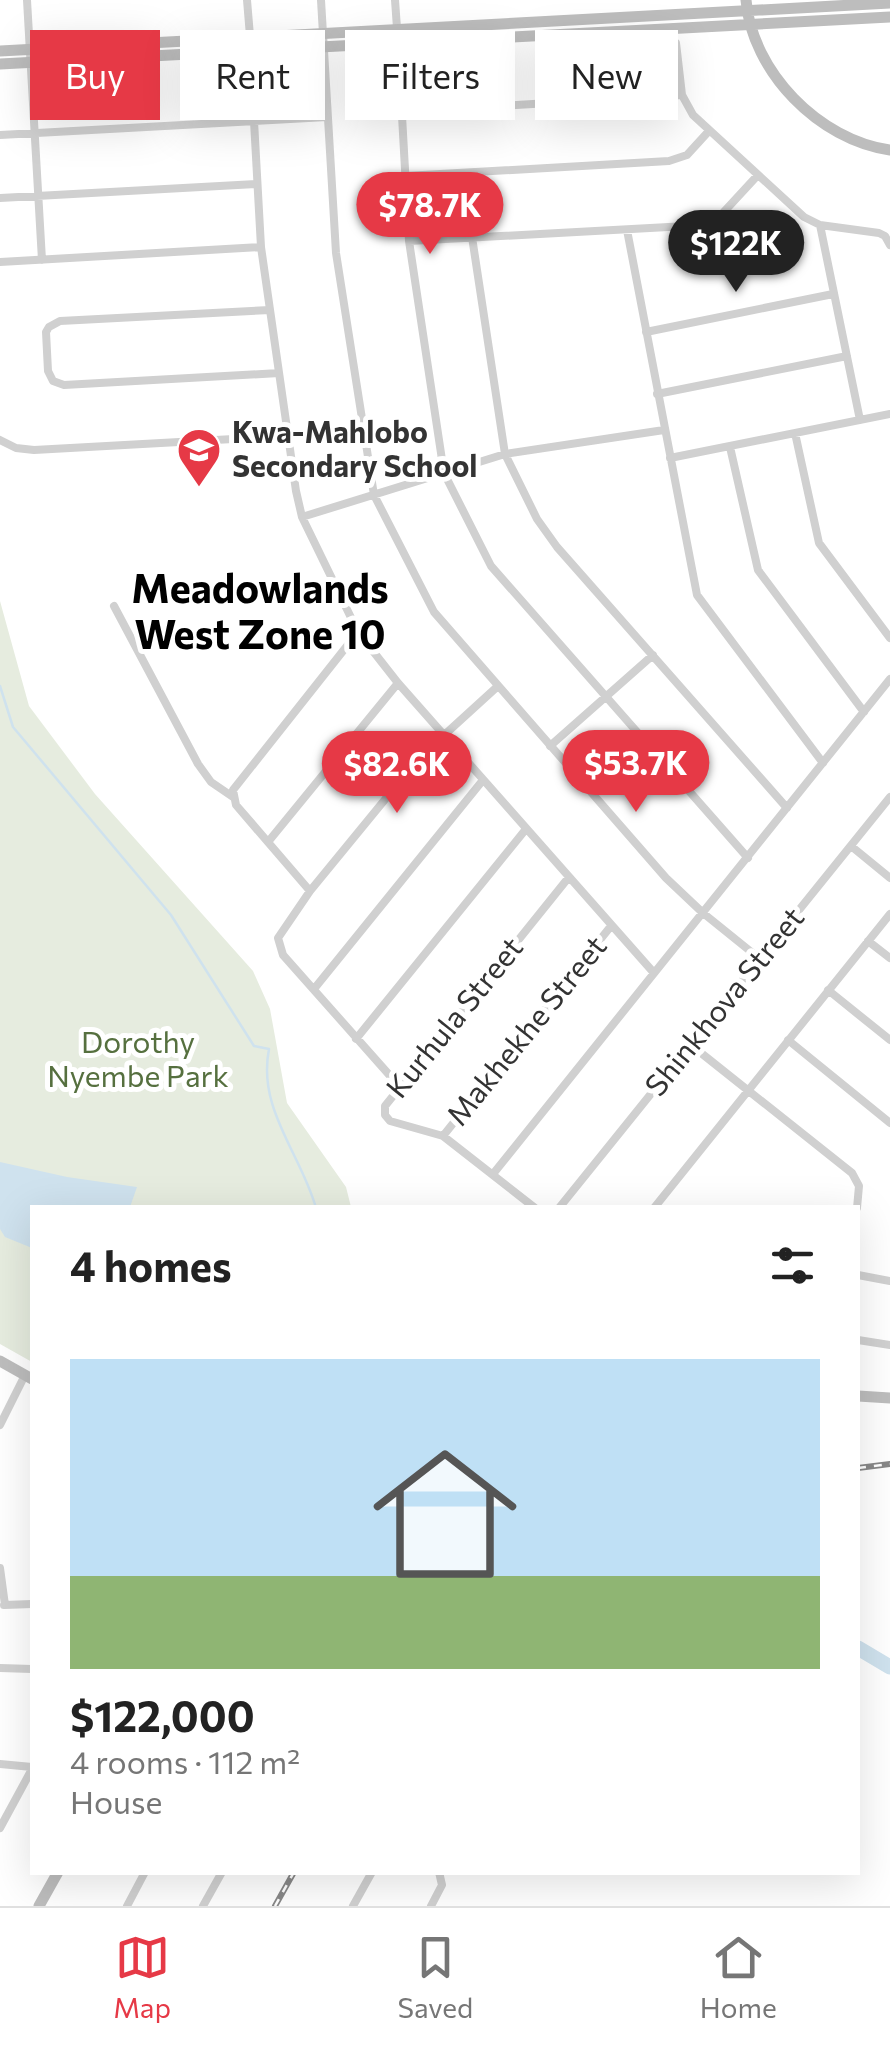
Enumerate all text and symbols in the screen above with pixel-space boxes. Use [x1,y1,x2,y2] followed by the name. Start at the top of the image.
[30,30,160,120] chip: Buy
[180,30,325,120] chip: Rent
[345,30,515,120] chip: Filters
[535,30,678,120] chip: New
[349,172,511,257] pin: $78.7K
[378,184,482,224] text: $78.7K
[666,210,806,295] pin: $122K
[690,222,782,262] text: $122K
[232,412,478,483] place label: Kwa-Mahlobo Secondary School
[176,427,222,488] school or university icon: Kwa-Mahlobo Secondary School
[131,562,389,657] district label: Meadowlands West Zone 10
[555,730,717,815] pin: $53.7K
[316,731,478,816] pin: $82.6K
[584,742,688,782] text: $53.7K
[344,743,450,783] text: $82.6K
[636,899,810,1102] street label: Shinkhova Street
[437,927,613,1132] street label: Makhekhe Street
[377,929,529,1104] street label: Kurhula Street
[47,1022,229,1093] park label: Dorothy Nyembe Park
[765,1238,820,1293] icon: filters
[70,1239,232,1291] text: 4 homes
[355,1424,535,1604] icon: home
[70,1689,255,1741] text: $122,000
[70,1741,300,1781] text: 4 rooms · 112 m²
[70,1781,162,1821] text: House
[113,1930,171,2024] tab: Map
[398,1930,473,2024] tab: Saved
[700,1930,777,2024] tab: Home

